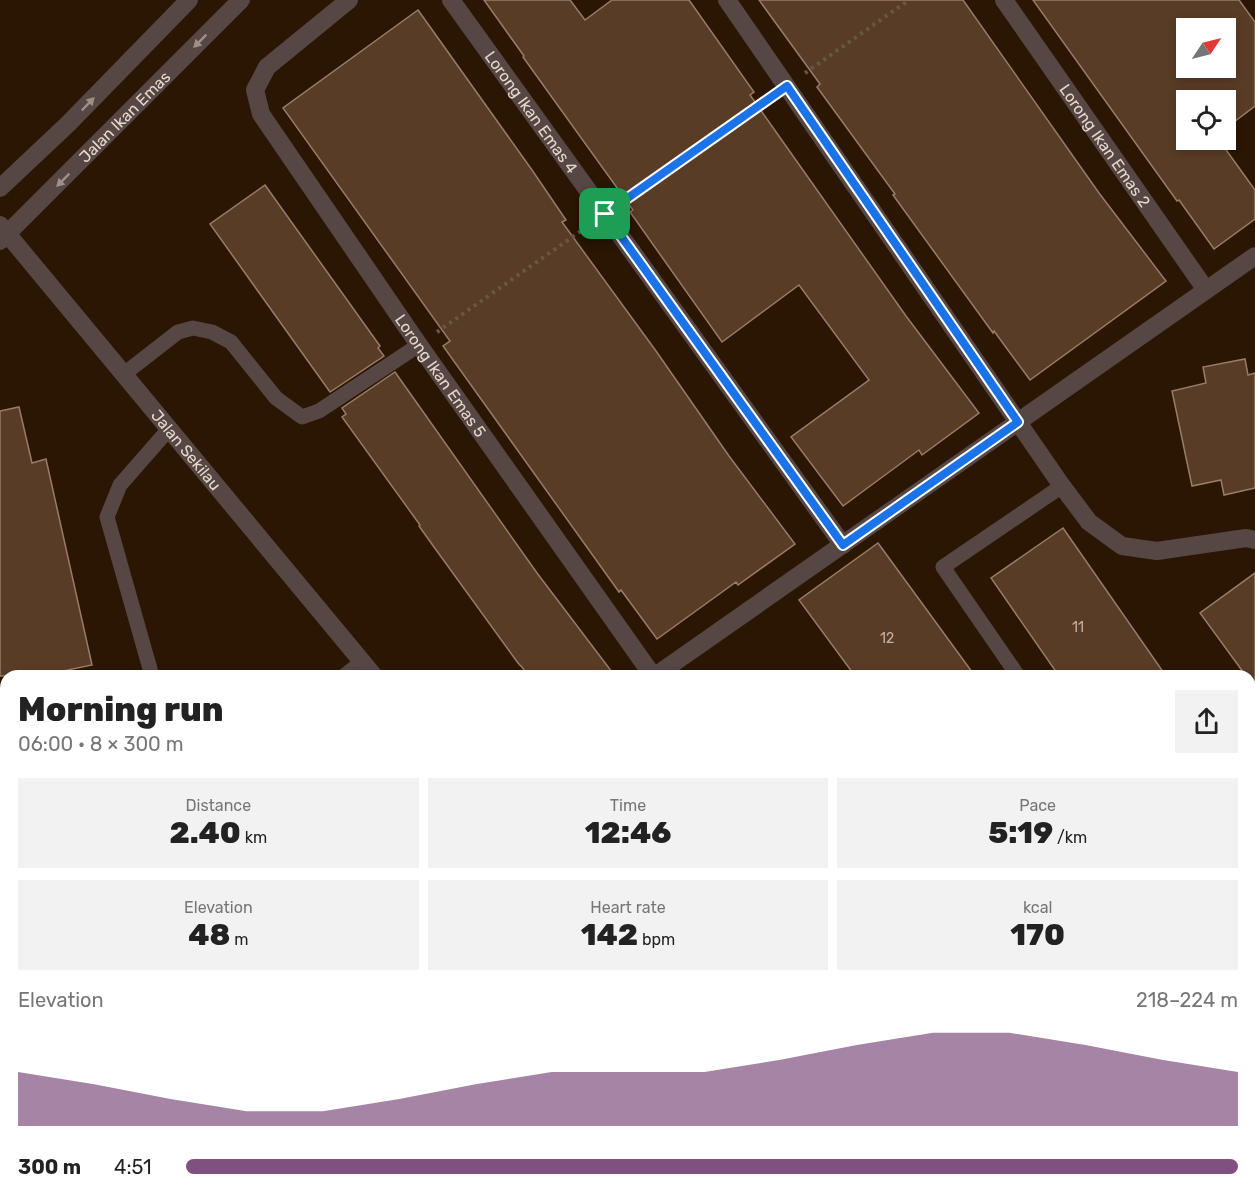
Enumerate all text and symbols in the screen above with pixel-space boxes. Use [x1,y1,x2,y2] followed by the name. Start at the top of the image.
[1176,18,1236,78] north arrow
[1176,18,1236,150] map controls
[194,34,208,48] one-way arrow
[481,47,582,177] street label: Lorong Ikan Emas 4
[75,67,174,166] street label: Jalan Ikan Emas
[1055,80,1154,211] street label: Lorong Ikan Emas 2
[1176,90,1236,150] button: locate
[80,97,94,111] one-way arrow
[56,172,70,186] one-way arrow
[579,188,630,239] pin
[588,197,621,230] icon: arrive
[391,311,490,441] street label: Lorong Ikan Emas 5
[147,406,225,494] street label: Jalan Sekilau
[1072,619,1084,636] house number: 11
[880,630,894,647] house number: 12
[18,690,223,729] text: Morning run
[1175,690,1238,753] button: share
[18,732,183,756] text: 06:00 · 8 × 300 m
[186,796,251,815] text: Distance
[610,796,646,815] text: Time
[1019,796,1056,815] text: Pace
[169,815,241,851] text: 2.40
[585,815,671,851] text: 12:46
[988,815,1053,851] text: 5:19
[241,828,267,847] text: km
[1053,828,1087,847] text: /km
[184,898,253,917] text: Elevation
[590,898,666,917] text: Heart rate
[1023,898,1052,917] text: kcal
[188,917,230,953] text: 48
[581,917,638,953] text: 142
[1010,917,1065,953] text: 170
[230,930,248,949] text: m
[638,930,675,949] text: bpm
[18,988,104,1012] text: Elevation
[1136,988,1238,1012] text: 218–224 m
[18,1155,81,1179] text: 300 m
[114,1155,152,1179] text: 4:51

